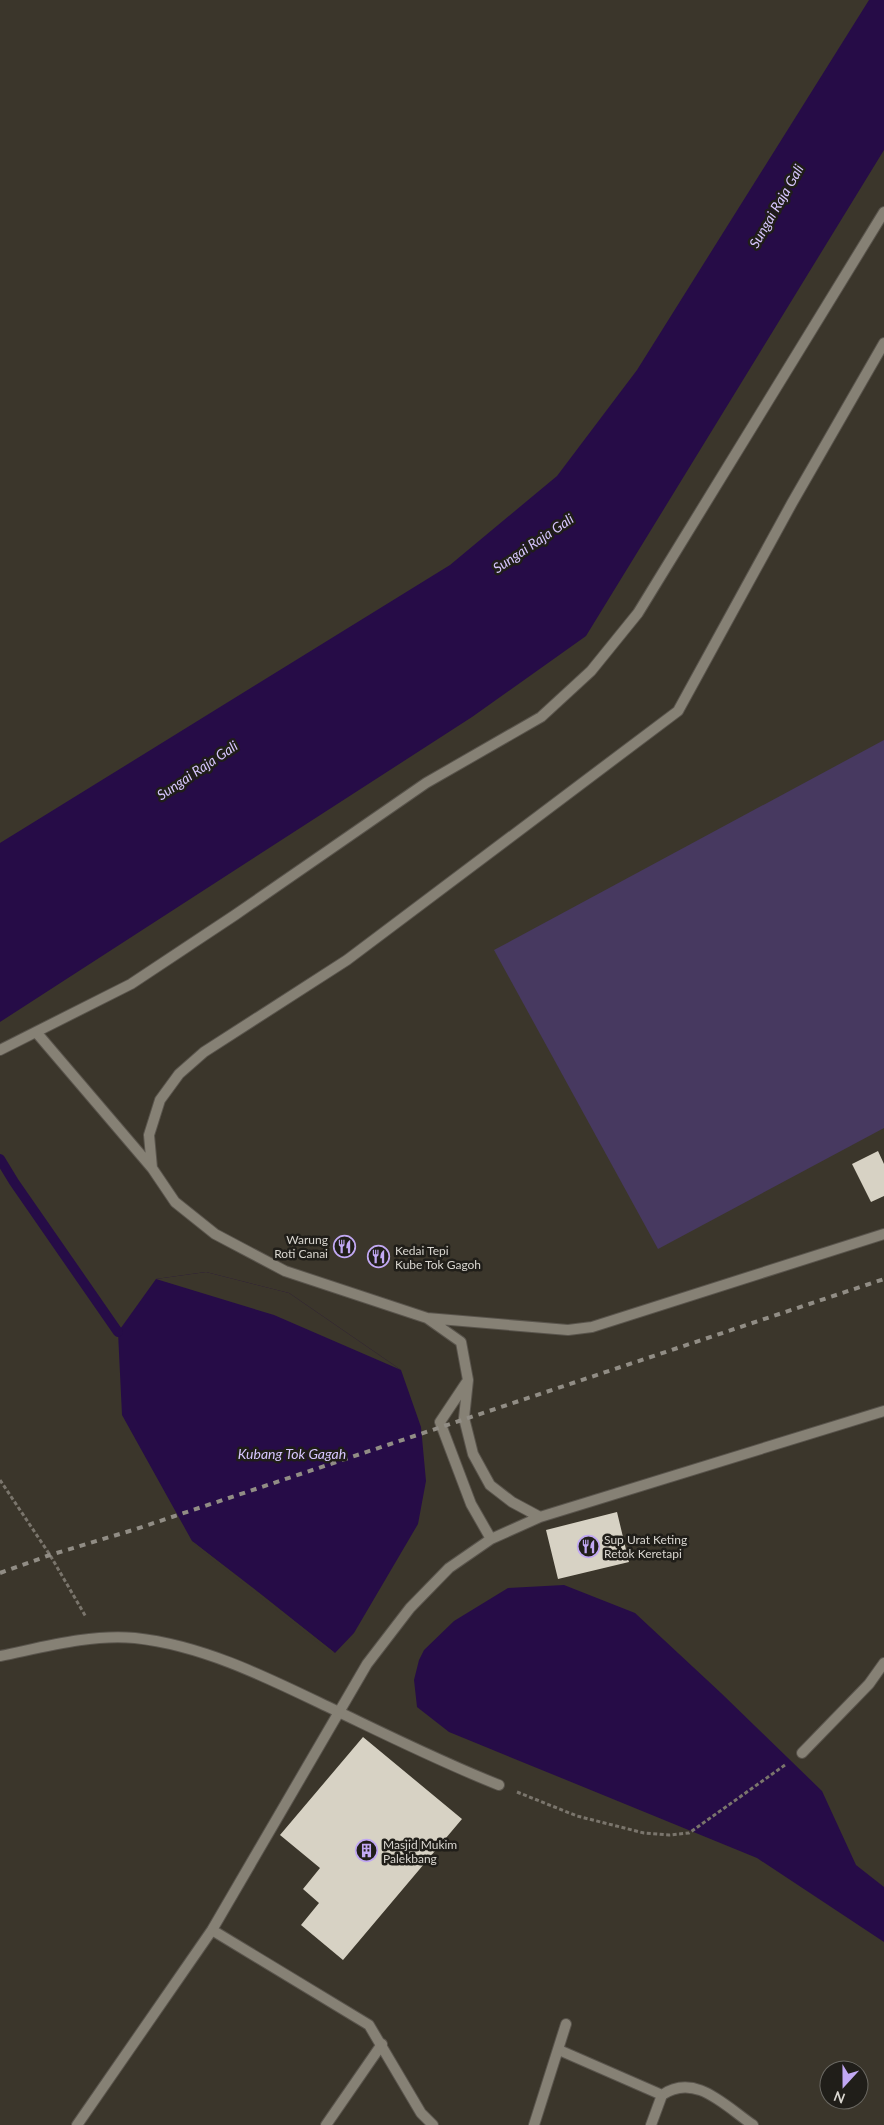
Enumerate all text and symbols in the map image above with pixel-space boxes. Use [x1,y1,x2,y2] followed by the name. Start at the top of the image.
[745,161,807,251] water label: Sungai Raja Gali
[489,509,577,576] water label: Sungai Raja Gali
[153,736,241,803] water label: Sungai Raja Gali
[274,1232,328,1261] place label: Warung Roti Canai
[332,1234,356,1258] restaurant icon: Warung Roti Canai
[395,1243,481,1272] place label: Kedai Tepi Kube Tok Gagoh
[367,1245,391,1269] restaurant icon: Kedai Tepi Kube Tok Gagoh
[238,1445,346,1462] water label: Kubang Tok Gagah
[604,1532,687,1561] place label: Sup Urat Keting Retok Keretapi
[576,1534,600,1558] restaurant icon: Sup Urat Keting Retok Keretapi
[383,1837,457,1866] place label: Masjid Mukim Palekbang
[355,1839,379,1863] building icon: Masjid Mukim Palekbang
[819,2060,869,2110] north arrow
[831,2088,847,2107] text: N

